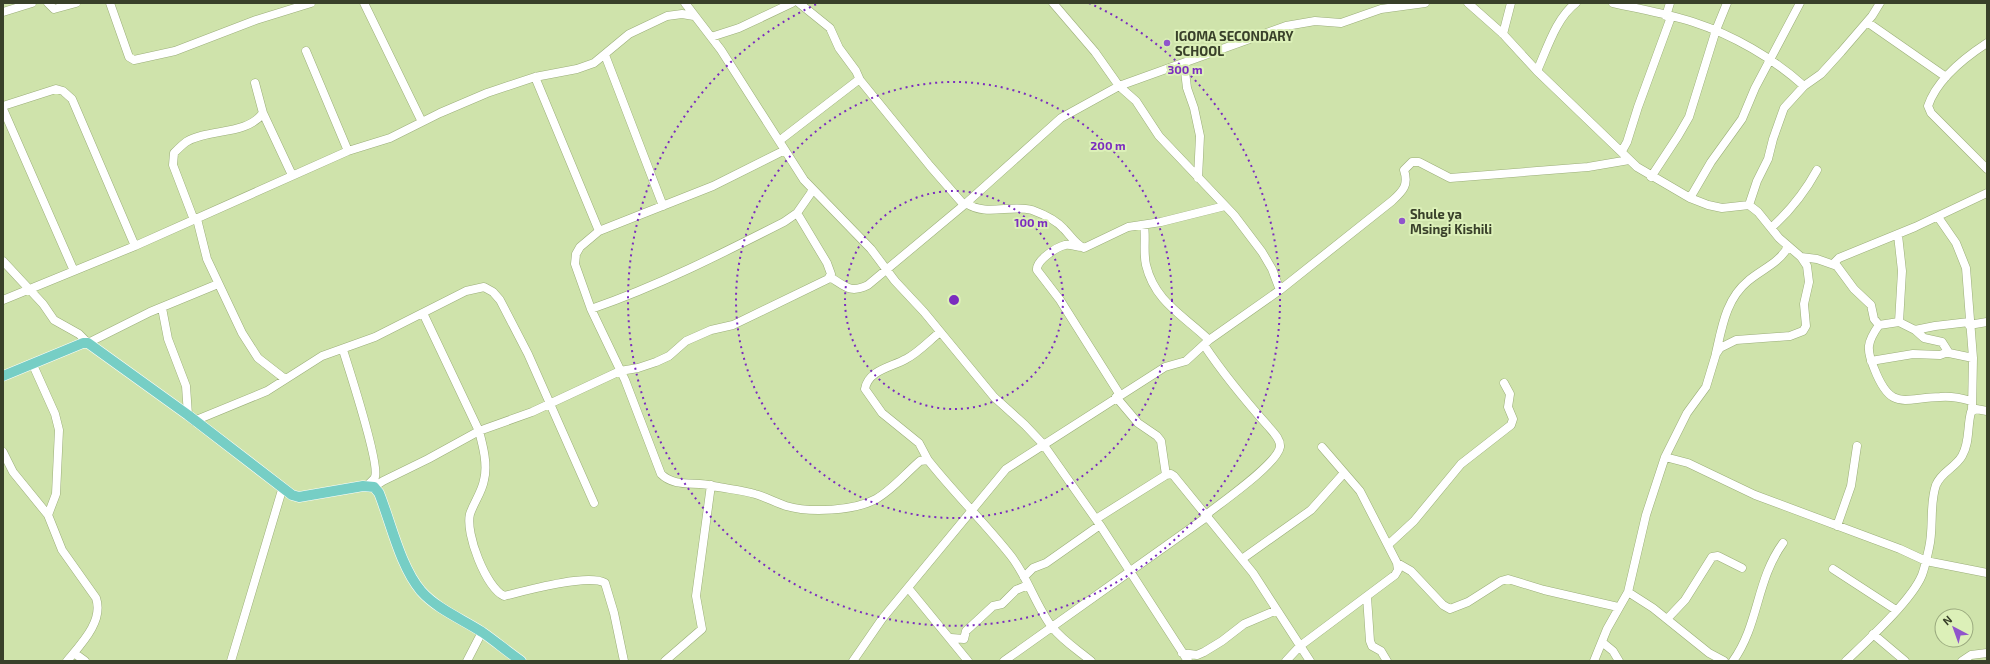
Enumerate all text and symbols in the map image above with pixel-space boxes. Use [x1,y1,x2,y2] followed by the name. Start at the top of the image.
[1175,28,1293,59] place label: IGOMA SECONDARY SCHOOL
[1162,38,1172,48] marker: IGOMA SECONDARY SCHOOL
[1167,62,1203,76] text: 300 m
[1090,138,1126,152] text: 200 m
[1410,206,1492,237] place label: Shule ya Msingi Kishili
[1014,215,1048,229] text: 100 m
[1397,216,1407,226] marker: Shule ya Msingi Kishili
[947,293,961,307] centre of rings
[1934,608,1974,648] north arrow
[1940,613,1954,628] text: N

